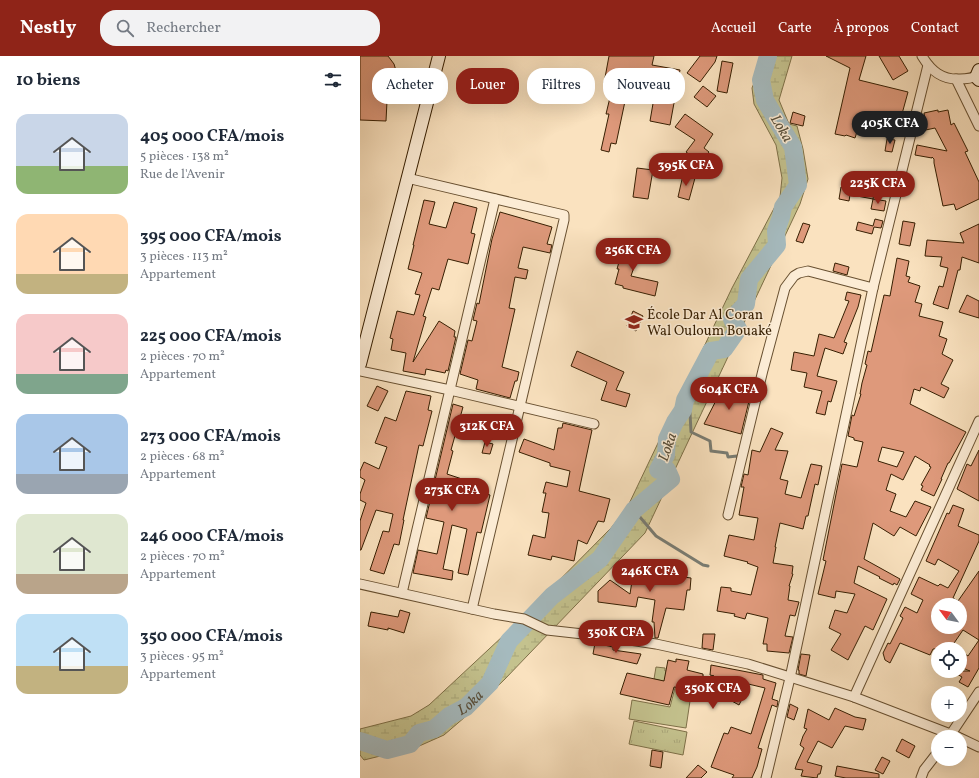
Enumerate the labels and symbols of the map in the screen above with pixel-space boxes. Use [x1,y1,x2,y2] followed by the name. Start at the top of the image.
[764,111,797,147] water label: Loka
[849,111,931,145] pin: 405K CFA
[645,153,727,187] pin: 395K CFA
[837,171,919,205] pin: 225K CFA
[592,238,674,272] pin: 256K CFA
[647,306,772,341] place label: École Dar Al Coran Wal Ouloum Bouaké
[624,312,644,332] school or university icon: École Dar Al Coran Wal Ouloum Bouaké
[688,377,770,411] pin: 604K CFA
[446,414,528,448] pin: 312K CFA
[654,430,683,465] water label: Loka
[411,478,493,512] pin: 273K CFA
[609,559,691,593] pin: 246K CFA
[931,598,967,634] north arrow
[575,620,657,654] pin: 350K CFA
[672,676,754,710] pin: 350K CFA
[454,686,489,722] water label: Loka

